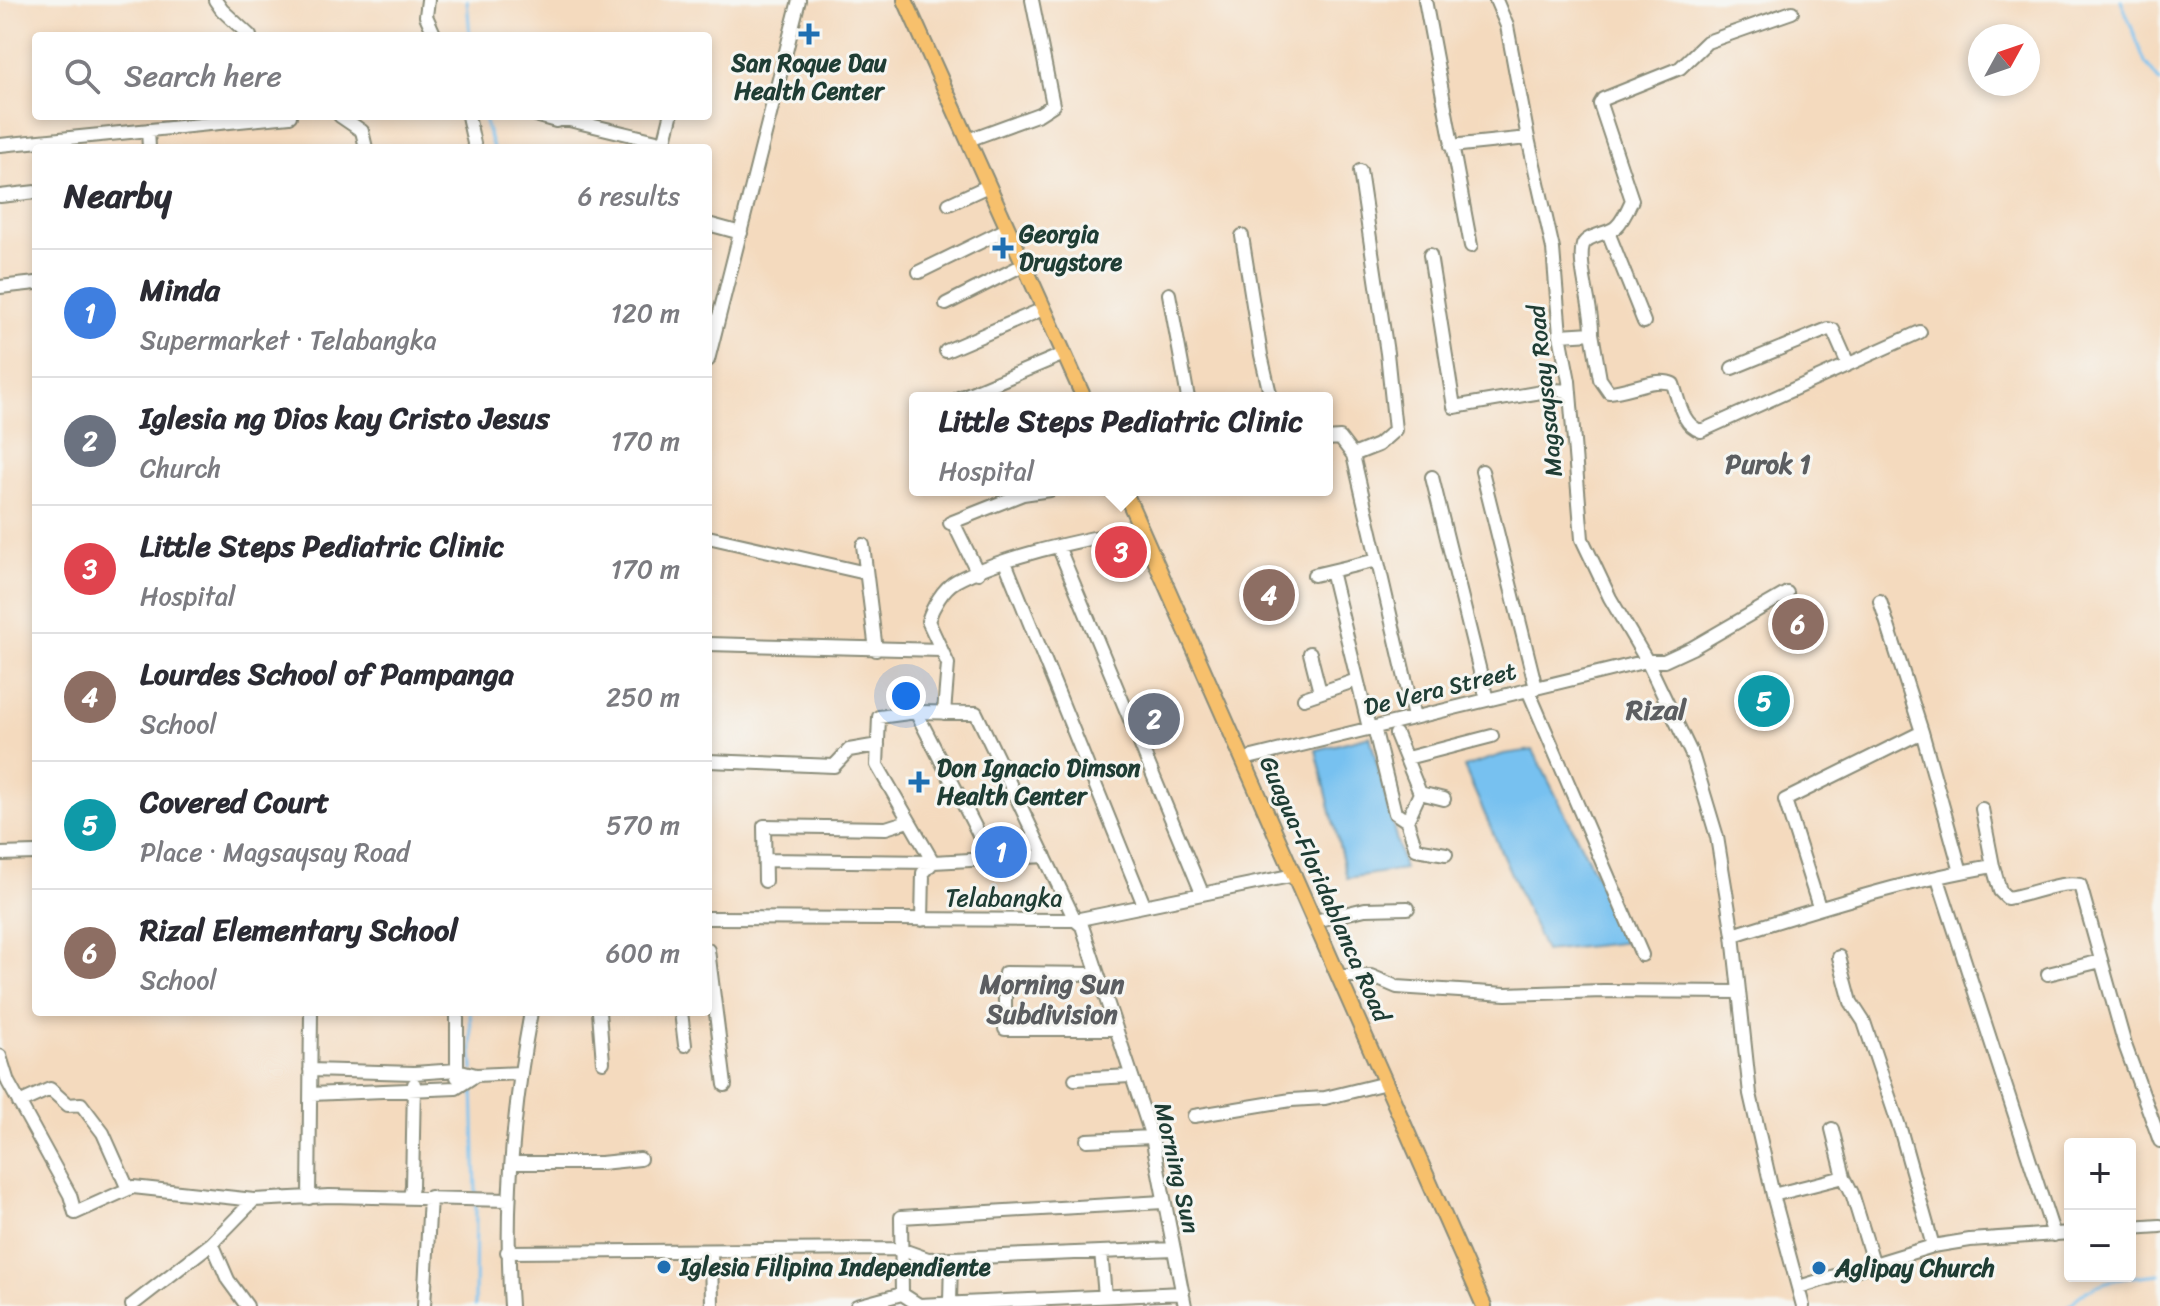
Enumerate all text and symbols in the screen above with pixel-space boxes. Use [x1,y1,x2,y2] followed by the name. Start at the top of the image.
[798,23,820,45] marker: San Roque Dau Health Center
[1968,24,2040,96] north arrow
[32,32,712,120] search box
[730,42,887,112] place label: San Roque Dau Health Center
[124,49,282,103] text: Search here
[60,54,104,98] icon: search
[64,166,172,226] text: Nearby
[578,173,680,219] text: 6 results
[1019,213,1123,283] place label: Georgia Drugstore
[994,239,1012,257] marker: Georgia Drugstore
[140,263,220,317] text: Minda
[84,290,96,336] text: 1
[611,290,680,336] text: 120 m
[1515,302,1575,479] street label: Magsaysay Road
[140,317,437,363] text: Supermarket · Telabangka
[140,391,549,445] text: Iglesia ng Dios kay Cristo Jesus
[909,392,1333,496] popup
[939,394,1303,448] text: Little Steps Pediatric Clinic
[82,418,98,464] text: 2
[611,418,680,464] text: 170 m
[1725,441,1811,487] district label: Purok 1
[140,445,221,491] text: Church
[939,448,1034,494] text: Hospital
[140,519,505,573] text: Little Steps Pediatric Clinic
[1095,522,1147,582] pin: 3
[83,546,97,592] text: 3
[611,546,680,592] text: 170 m
[1243,565,1295,625] pin: 4
[140,573,235,619] text: Hospital
[1772,594,1824,654] pin: 6
[140,647,514,701] text: Lourdes School of Pampanga
[1359,650,1521,728] street label: De Vera Street
[1738,671,1790,731] pin: 5
[82,674,98,720] text: 4
[606,674,680,720] text: 250 m
[886,676,926,716] your location
[1625,685,1687,734] district label: Rizal
[1128,689,1180,749] pin: 2
[140,701,217,747] text: School
[937,747,1141,817] place label: Don Ignacio Dimson Health Center
[1247,749,1403,1030] street label: Guagua-Floridablanca Road
[908,771,930,793] marker: Don Ignacio Dimson Health Center
[140,775,329,829] text: Covered Court
[82,802,98,848] text: 5
[606,802,680,848] text: 570 m
[975,822,1027,882] pin: 1
[140,829,410,875] text: Place · Magsaysay Road
[945,877,1063,919] street label: Telabangka
[140,903,458,957] text: Rizal Elementary School
[83,930,97,976] text: 6
[606,930,680,976] text: 600 m
[140,957,217,1003] text: School
[979,961,1124,1037] district label: Morning Sun Subdivision
[1142,1098,1212,1238] street label: Morning Sun
[2064,1138,2136,1282] map controls
[2064,1138,2136,1210] button: +
[2064,1210,2136,1282] button: −
[678,1246,991,1288] place label: Iglesia Filipina Independiente
[1834,1247,1995,1289] place label: Aglipay Church
[655,1258,673,1276] marker: Iglesia Filipina Independiente
[1810,1259,1828,1277] marker: Aglipay Church

